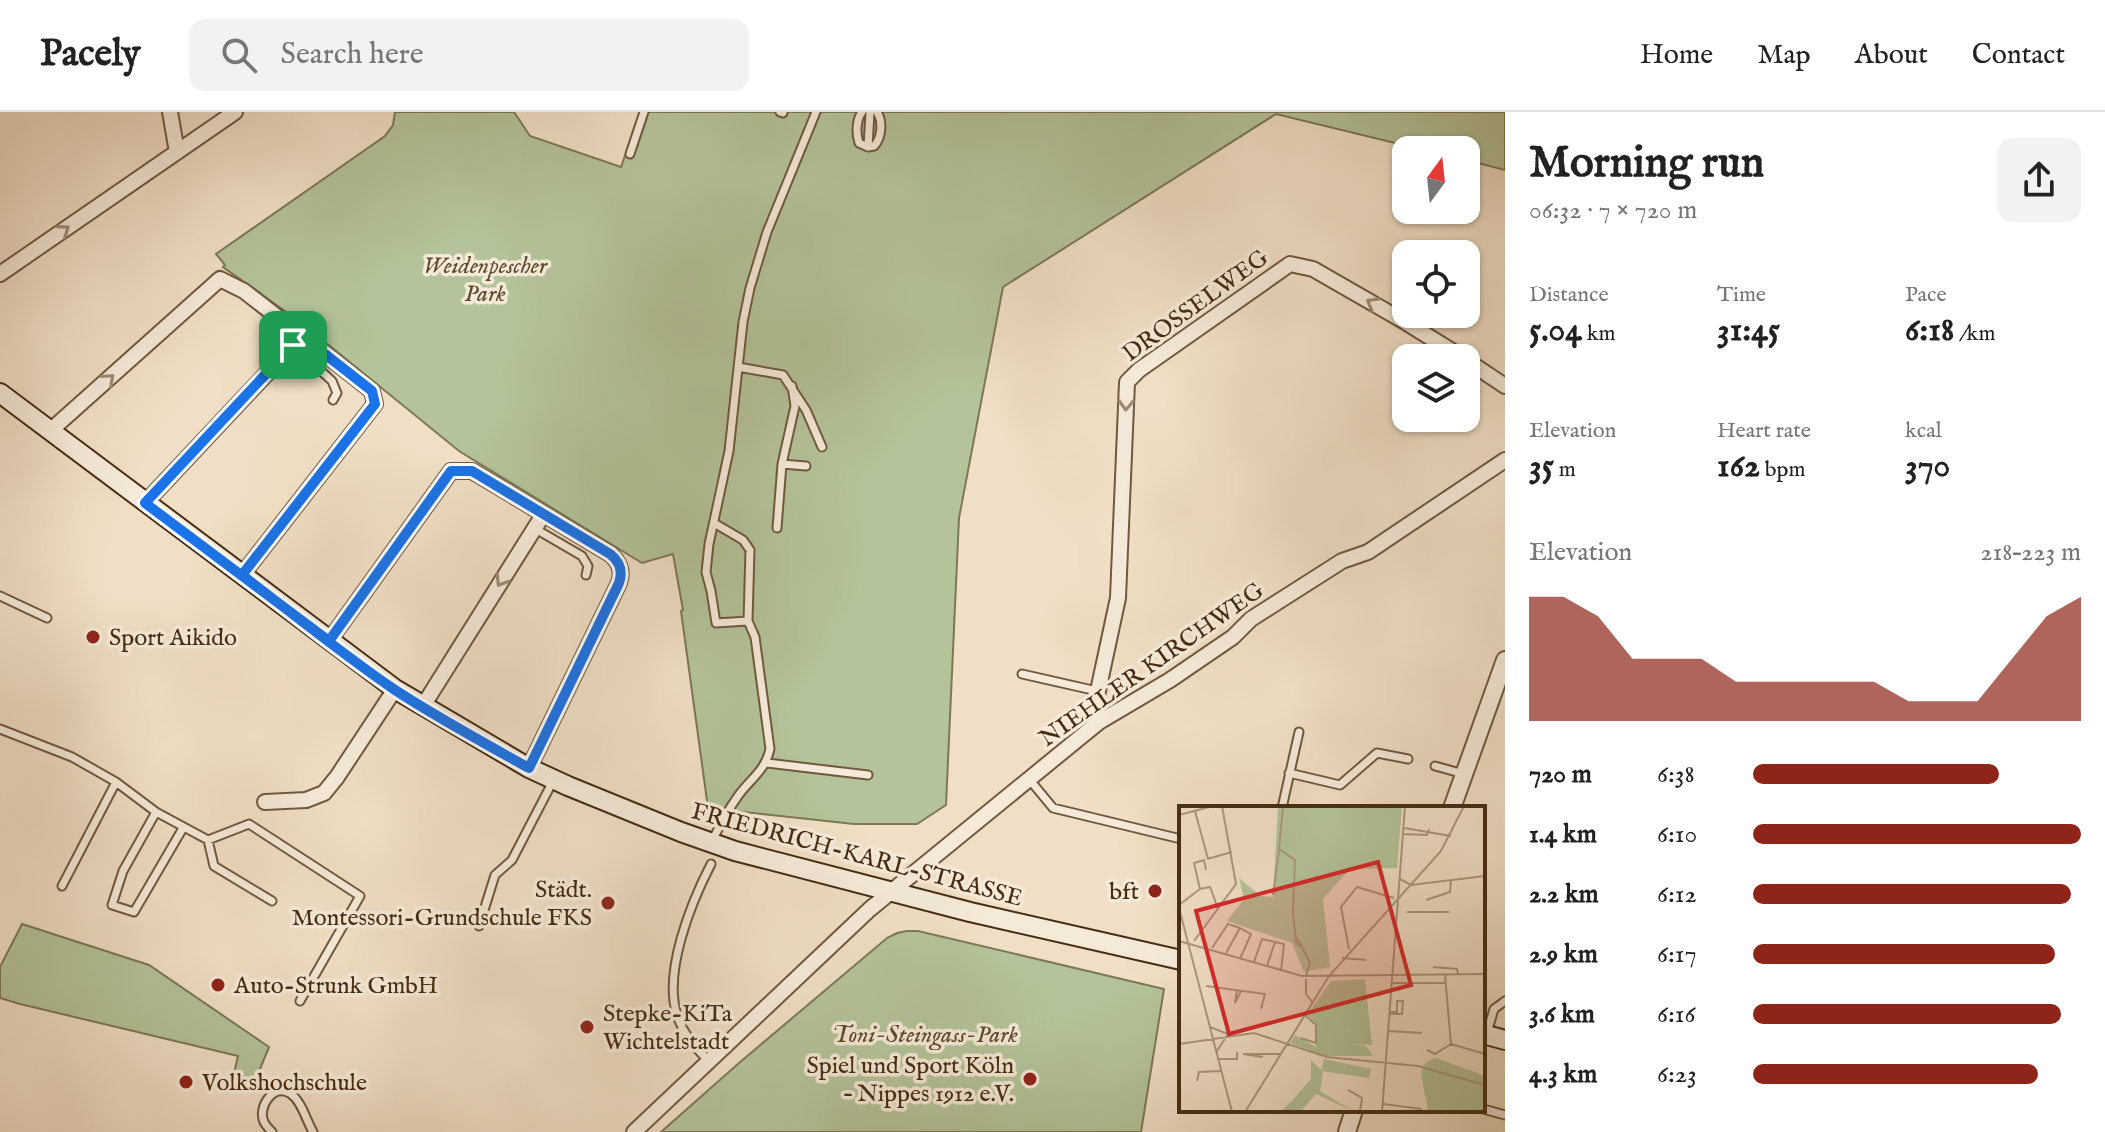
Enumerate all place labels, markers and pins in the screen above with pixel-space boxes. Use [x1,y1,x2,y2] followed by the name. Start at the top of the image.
[259,311,327,379] pin
[109,623,237,654] place label: Sport Aikido
[84,628,102,646] marker: Sport Aikido
[291,875,592,934] place label: Städt. Montessori-Grundschule FKS
[1109,877,1139,908] place label: bft
[1146,882,1164,900] marker: bft
[599,894,617,912] marker: Städt. Montessori-Grundschule FKS
[233,971,438,1002] place label: Auto-Strunk GmbH
[209,976,227,994] marker: Auto-Strunk GmbH
[603,999,733,1058] place label: Stepke-KiTa Wichtelstadt
[578,1018,596,1036] marker: Stepke-KiTa Wichtelstadt
[806,1051,1014,1110] place label: Spiel und Sport Köln – Nippes 1912 e.V.
[201,1068,367,1099] place label: Volkshochschule
[1021,1070,1039,1088] marker: Spiel und Sport Köln – Nippes 1912 e.V.
[177,1073,195,1091] marker: Volkshochschule

